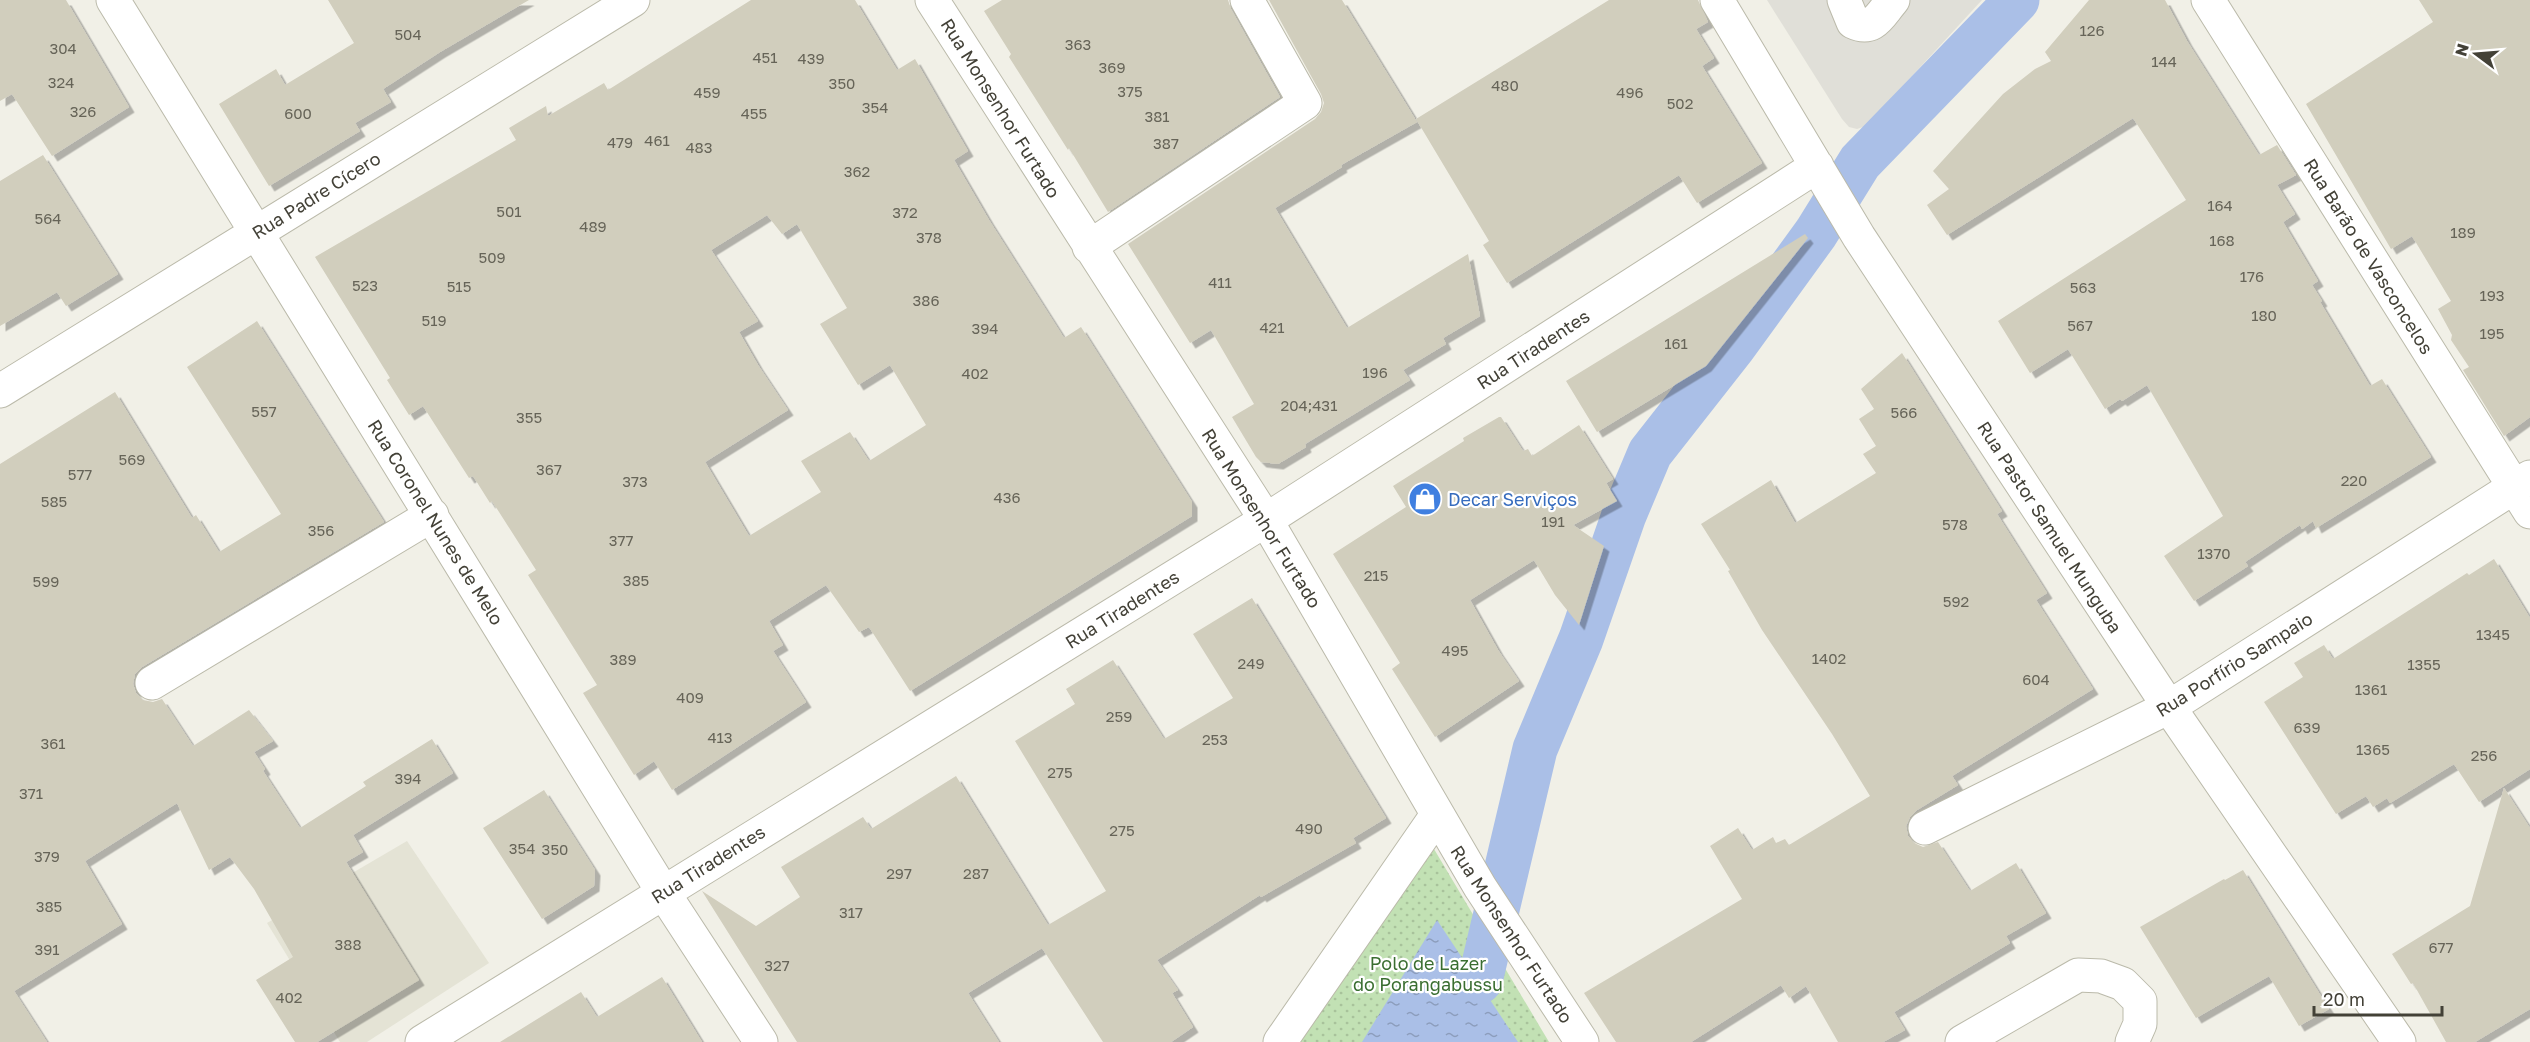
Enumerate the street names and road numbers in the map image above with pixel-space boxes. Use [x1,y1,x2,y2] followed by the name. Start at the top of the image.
[937,14,1065,202] street label: Rua Monsenhor Furtado
[248,147,384,243] street label: Rua Padre Cícero
[2300,154,2438,358] street label: Rua Barão de Vasconcelos
[1472,304,1594,394] street label: Rua Tiradentes
[364,415,508,629] street label: Rua Coronel Nunes de Melo
[1973,417,2127,637] street label: Rua Pastor Samuel Munguba
[1198,424,1326,612] street label: Rua Monsenhor Furtado
[1061,565,1183,653] street label: Rua Tiradentes
[2152,607,2316,721] street label: Rua Porfírio Sampaio
[647,820,769,908] street label: Rua Tiradentes
[1446,841,1578,1027] street label: Rua Monsenhor Furtado

